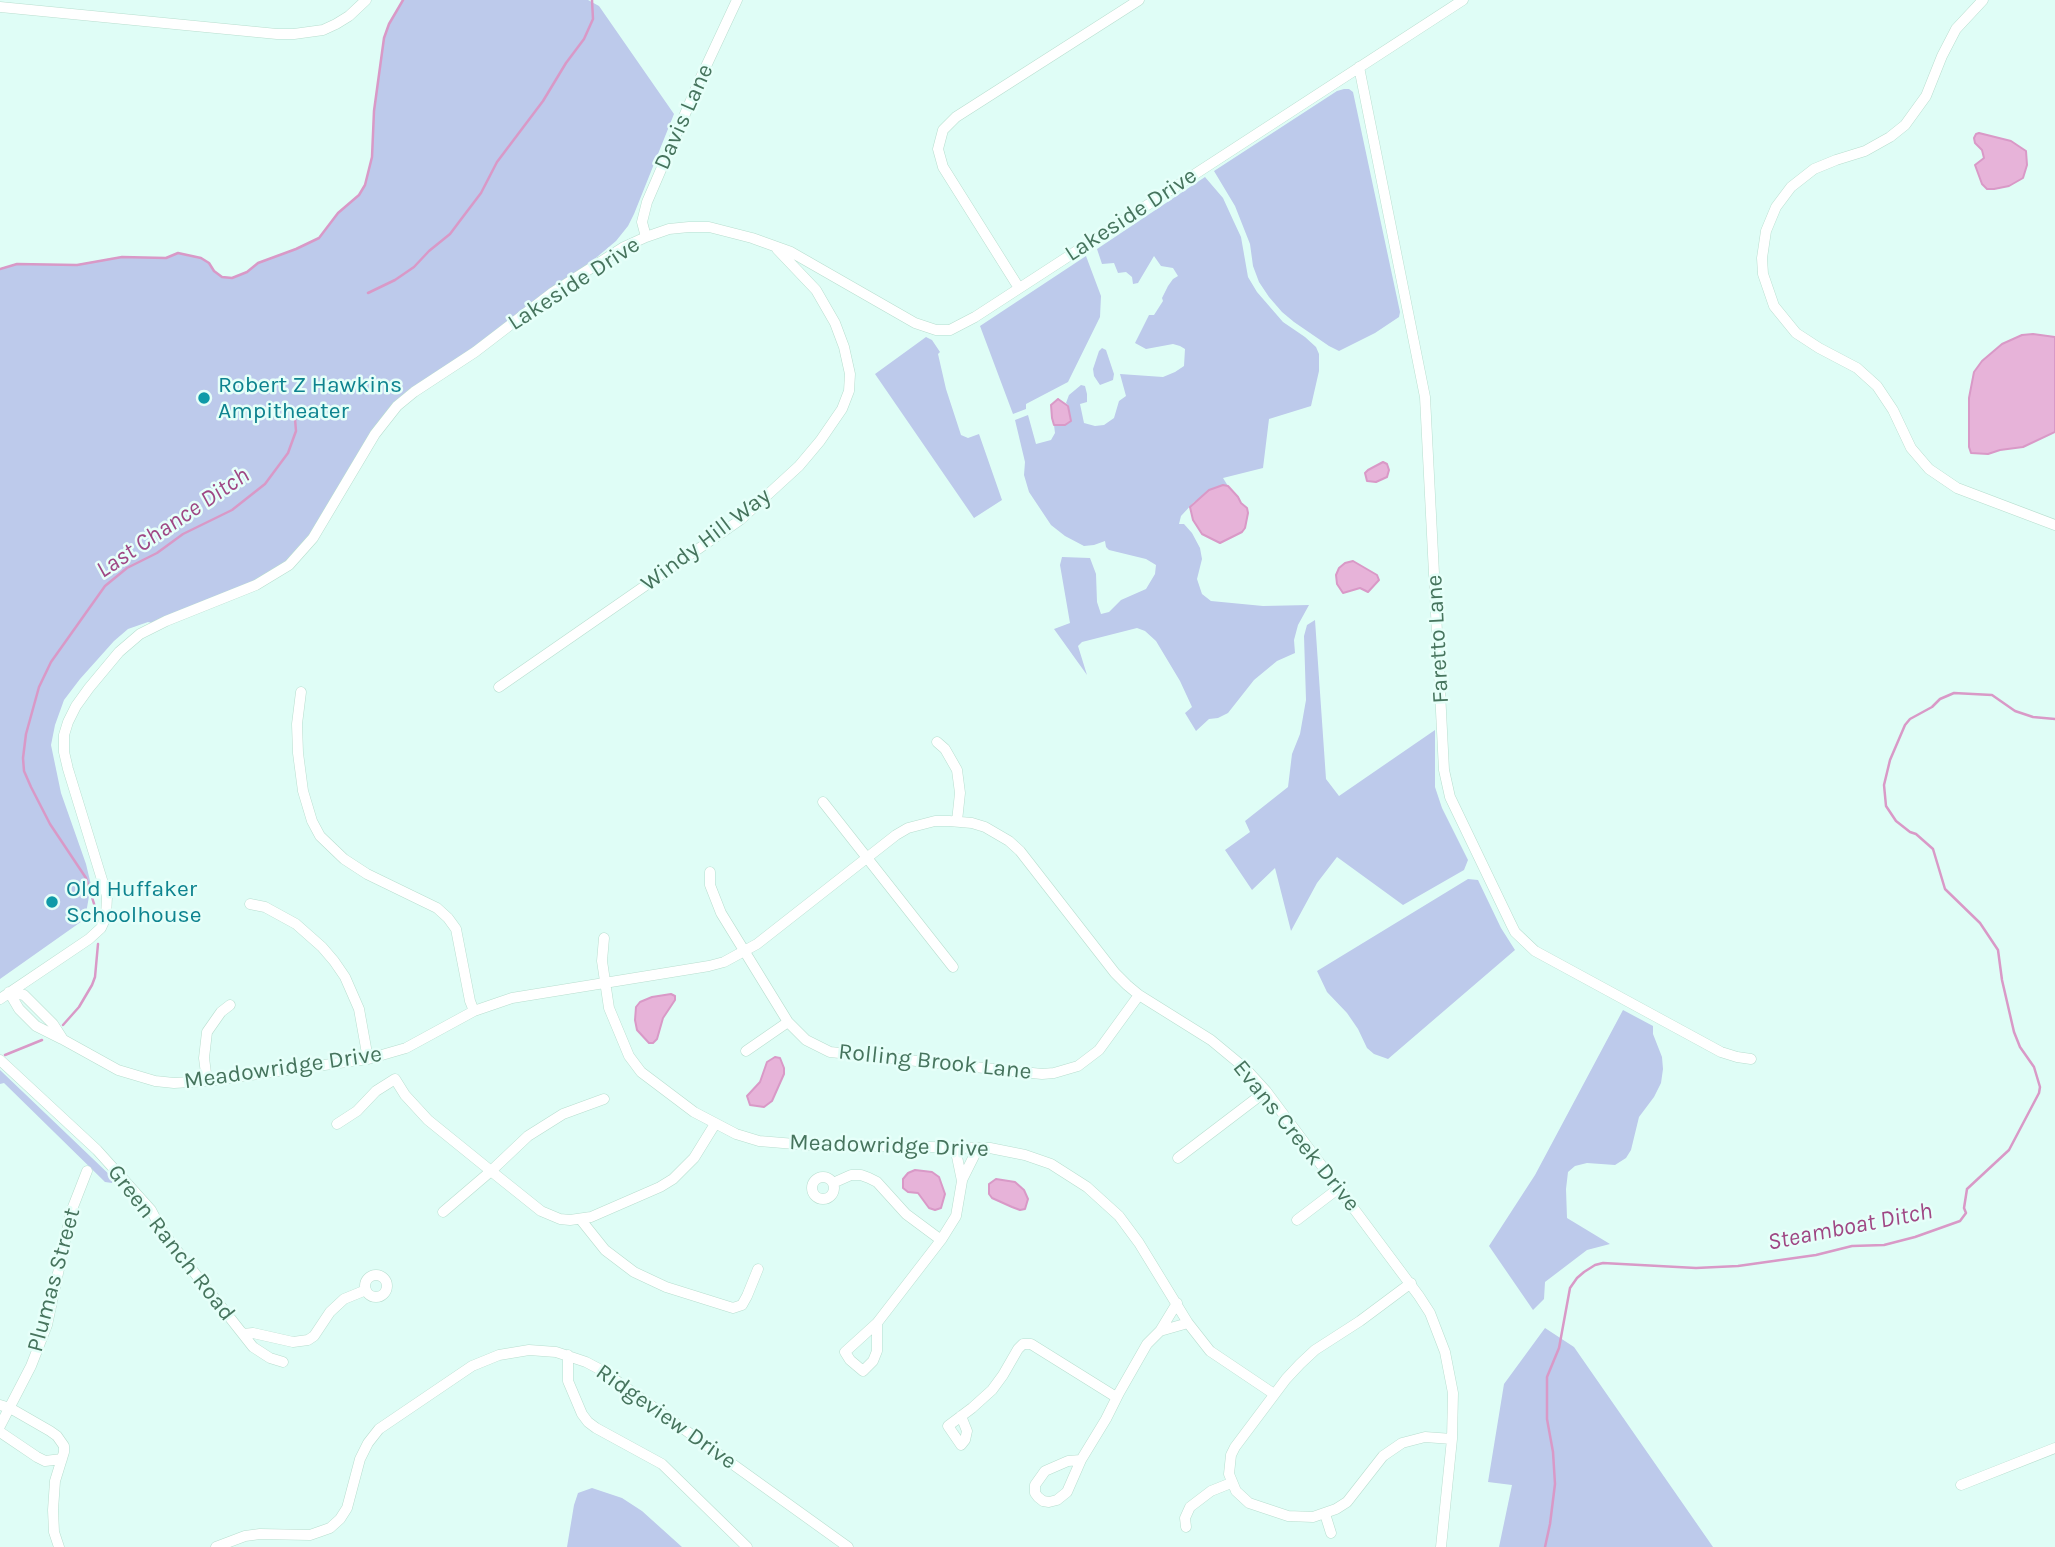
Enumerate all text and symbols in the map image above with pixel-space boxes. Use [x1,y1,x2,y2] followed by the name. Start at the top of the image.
[648,60,720,174] street label: Davis Lane
[1060,162,1202,268] street label: Lakeside Drive
[503,231,645,337] street label: Lakeside Drive
[218,371,402,425] place label: Robert Z Hawkins Ampitheater
[196,390,212,406] marker: Robert Z Hawkins Ampitheater
[91,461,255,585] water label: Last Chance Ditch
[636,482,776,598] street label: Windy Hill Way
[1421,574,1455,704] street label: Faretto Lane
[66,875,202,929] place label: Old Huffaker Schoolhouse
[44,894,60,910] marker: Old Huffaker Schoolhouse
[837,1038,1033,1086] street label: Rolling Brook Lane
[182,1040,384,1096] street label: Meadowridge Drive
[1227,1055,1365,1217] street label: Evans Creek Drive
[789,1129,989,1163] street label: Meadowridge Drive
[101,1159,241,1327] street label: Green Ranch Road
[1765,1197,1935,1257] water label: Steamboat Ditch
[22,1205,86,1355] street label: Plumas Street
[590,1358,742,1476] street label: Ridgeview Drive

